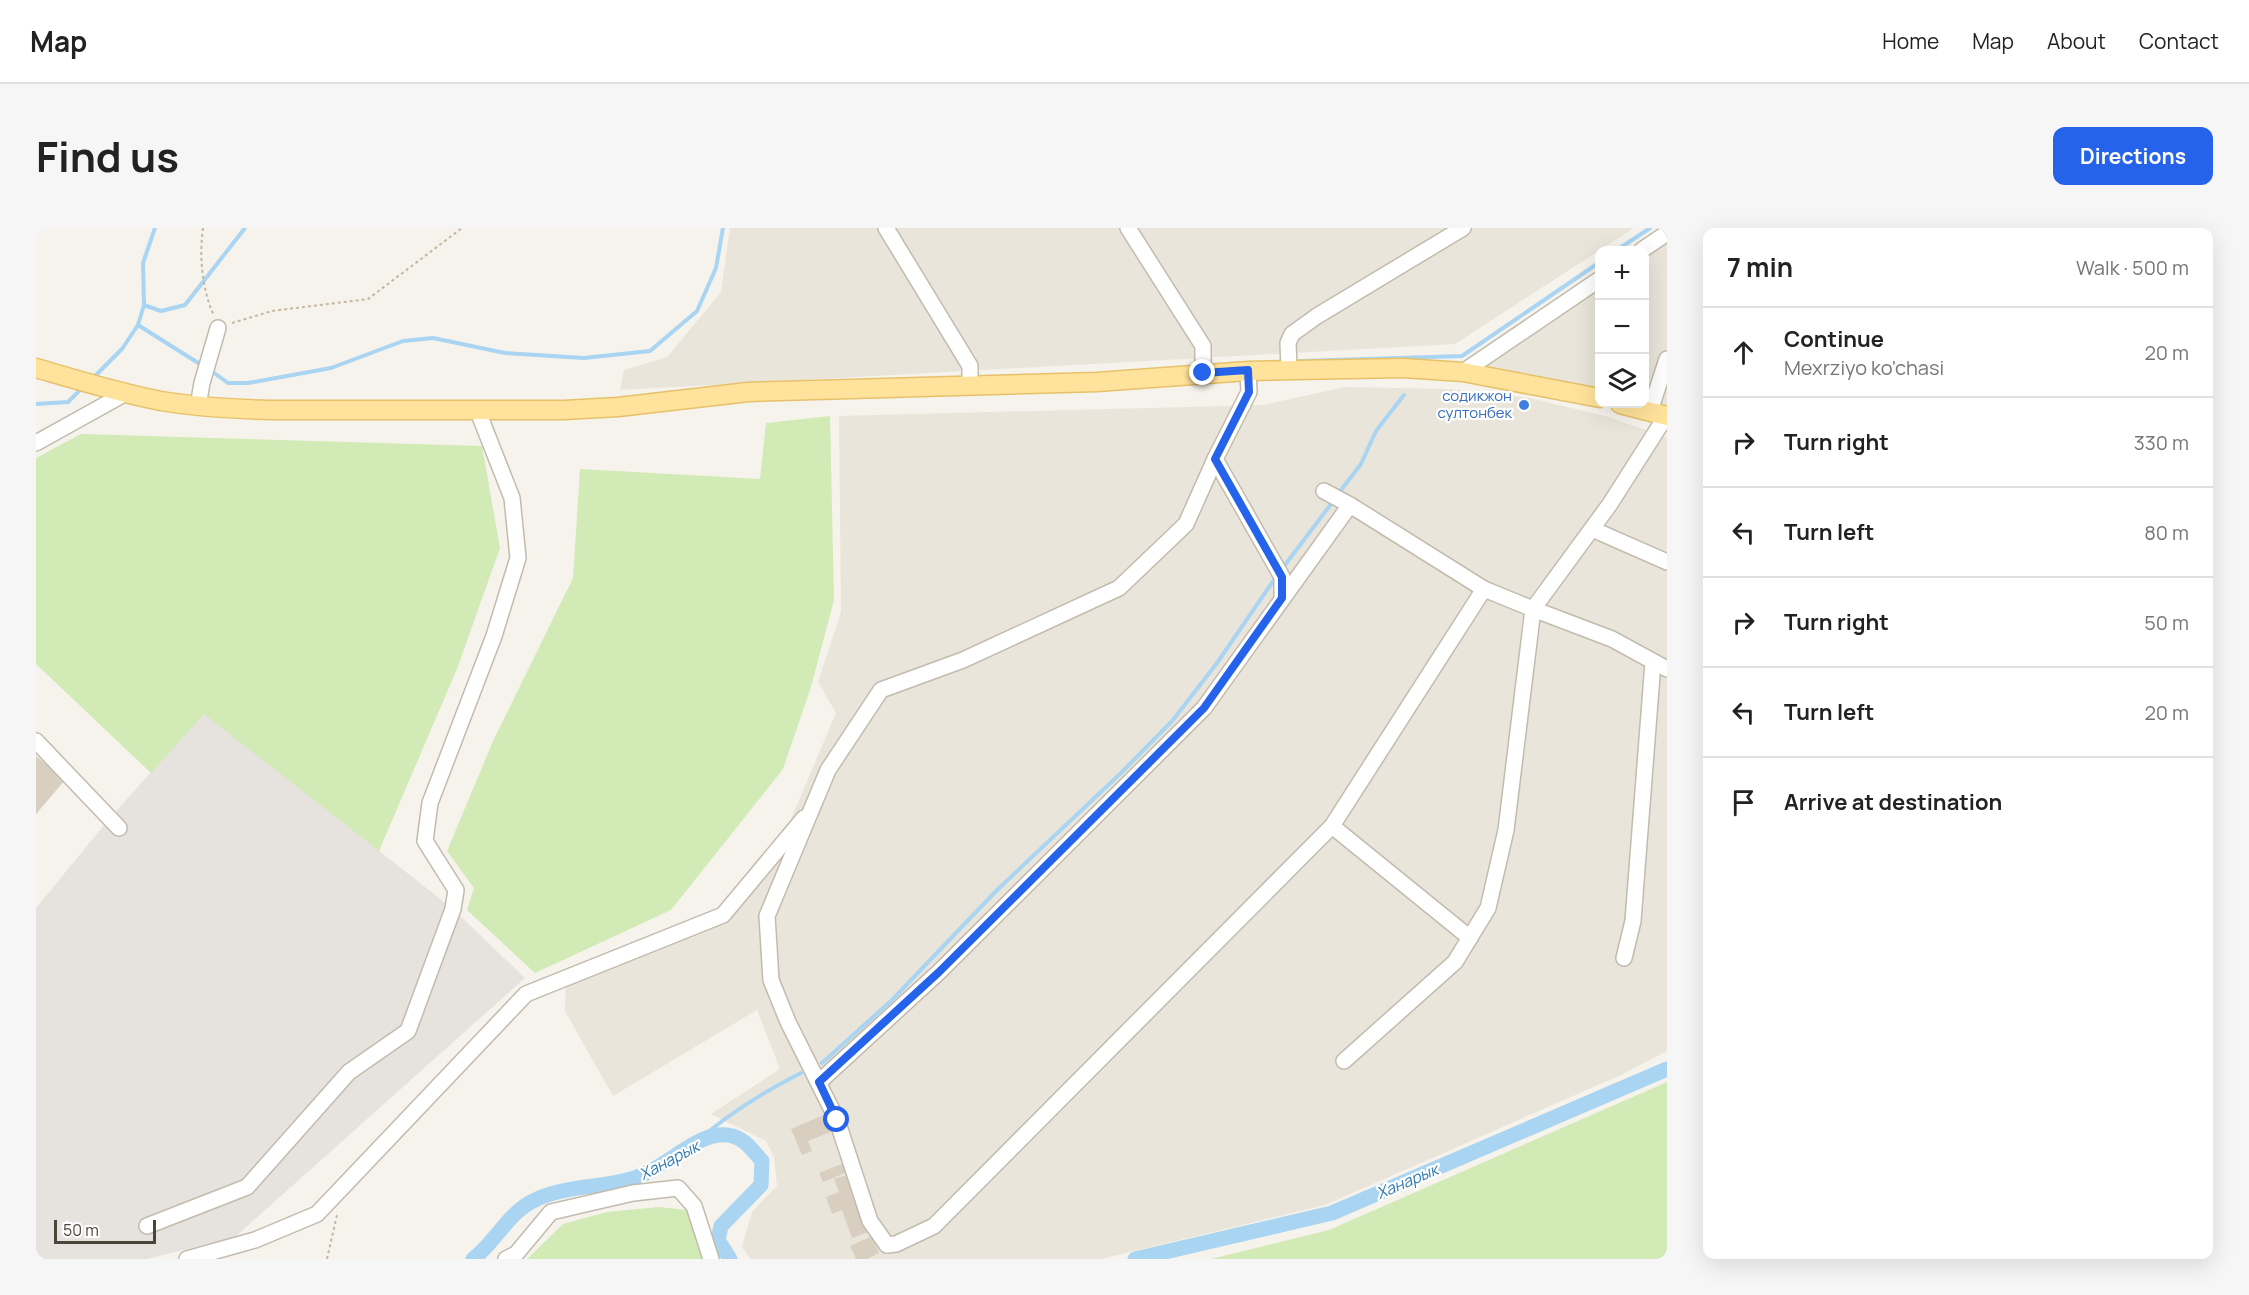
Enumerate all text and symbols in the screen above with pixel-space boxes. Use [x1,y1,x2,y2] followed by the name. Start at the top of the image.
[30,22,87,60] text: Map
[1882,27,1939,55] text: Home
[1972,27,2014,55] text: Map
[2047,27,2106,55] text: About
[2139,27,2219,55] text: Contact
[36,127,179,185] text: Find us
[2053,127,2213,185] button: Directions
[1595,246,1649,408] map controls
[1595,246,1649,300] button: +
[1727,249,1793,285] text: 7 min
[2076,254,2189,281] text: Walk · 500 m
[1595,300,1649,354] button: −
[1784,324,1884,354] text: Continue
[1727,336,1760,369] icon: ahead
[2144,339,2189,366] text: 20 m
[1595,354,1649,408] button: layers
[1784,354,1944,381] text: Mexrziyo ko'chasi
[1189,359,1215,385] route end
[1438,385,1513,423] place label: содикжон султонбек
[1517,398,1531,412] marker: содикжон султонбек
[1727,426,1760,459] icon: right
[1784,427,1889,457] text: Turn right
[2134,429,2189,456] text: 330 m
[1727,516,1760,549] icon: left
[1784,517,1874,547] text: Turn left
[2144,519,2189,546] text: 80 m
[1727,606,1760,639] icon: right
[1784,607,1889,637] text: Turn right
[2144,609,2189,636] text: 50 m
[1727,696,1760,729] icon: left
[1784,697,1874,727] text: Turn left
[2144,699,2189,726] text: 20 m
[1727,786,1760,819] icon: arrive
[1784,787,2002,817] text: Arrive at destination
[823,1106,849,1132] route start
[635,1134,705,1185] water label: Ханарык
[1373,1157,1443,1204] water label: Ханарык
[54,1217,156,1244] scale bar
[63,1219,99,1241] text: 50 m

